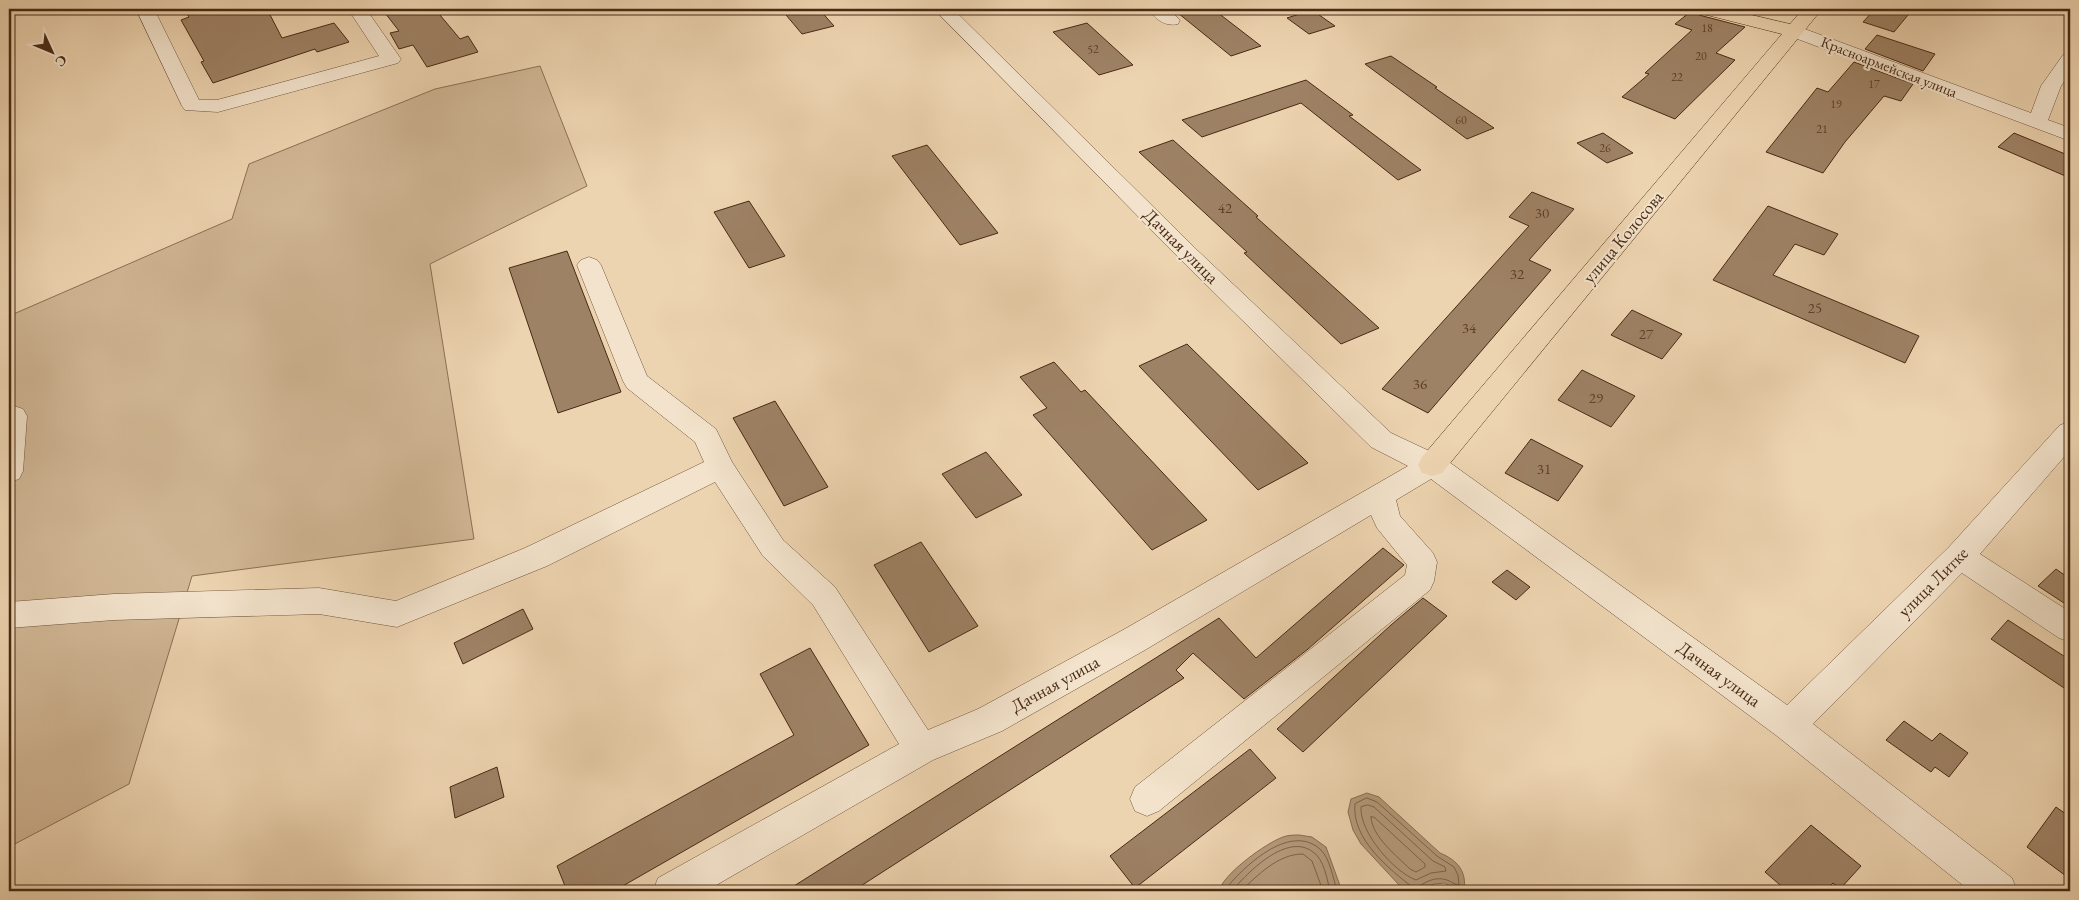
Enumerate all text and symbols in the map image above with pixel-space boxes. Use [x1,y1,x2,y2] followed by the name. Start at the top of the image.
[1701,20,1713,36] house number: 18
[28,28,78,78] north arrow
[1818,32,1960,101] street label: Красноармейская улица
[1087,41,1099,57] house number: 52
[1695,48,1707,64] house number: 20
[51,51,71,71] text: С
[1671,69,1683,85] house number: 22
[1868,76,1880,92] house number: 17
[1830,96,1842,112] house number: 19
[1455,112,1467,128] house number: 60
[1816,121,1828,137] house number: 21
[1599,140,1611,156] house number: 26
[1577,185,1669,288] street label: улица Колосова
[1218,198,1233,217] house number: 42
[1139,203,1225,289] street label: Дачная улица
[1535,203,1549,222] house number: 30
[1510,264,1525,283] house number: 32
[1808,298,1822,317] house number: 25
[1462,318,1477,337] house number: 34
[1639,324,1654,343] house number: 27
[1413,374,1427,393] house number: 36
[1589,388,1603,407] house number: 29
[1537,459,1551,478] house number: 31
[1892,541,1973,622] street label: улица Литке
[1673,636,1766,712] street label: Дачная улица
[1006,649,1104,717] street label: Дачная улица

